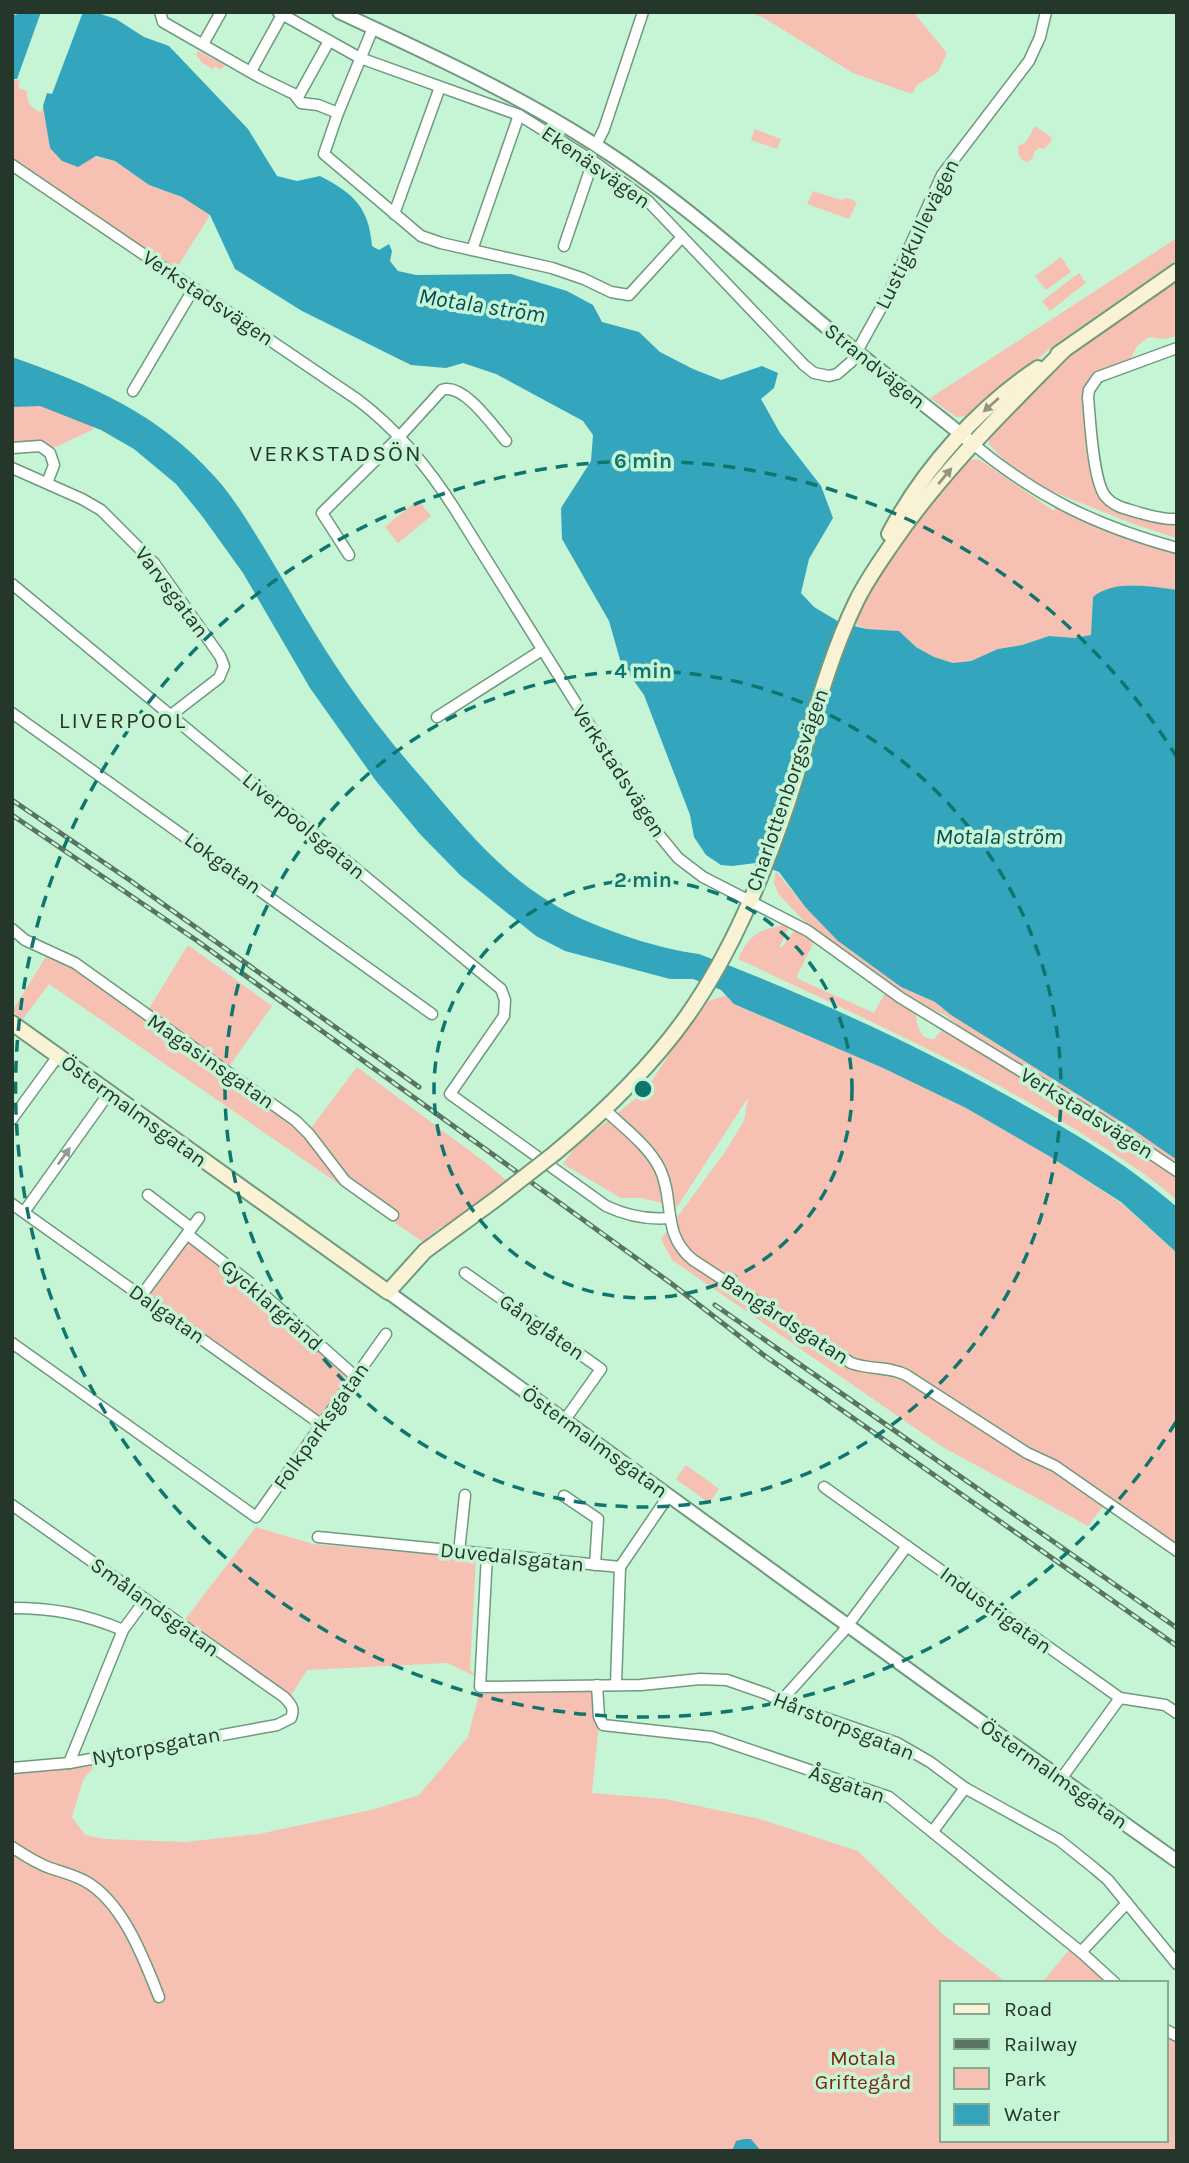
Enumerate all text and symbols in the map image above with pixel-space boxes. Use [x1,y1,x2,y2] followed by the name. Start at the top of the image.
[537,121,655,213] street label: Ekenäsvägen
[870,155,964,313] street label: Lustigkullevägen
[138,245,278,351] street label: Verkstadsvägen
[417,282,547,329] water label: Motala ström
[820,318,930,414] street label: Strandvägen
[983,397,1000,413] one-way arrow
[249,440,423,467] district label: VERKSTADSÖN
[614,449,672,473] text: 6 min
[937,467,952,484] one-way arrow
[130,542,214,642] street label: Varvsgatan
[614,659,672,683] text: 4 min
[741,685,833,895] street label: Charlottenborgsvägen
[567,700,671,842] street label: Verkstadsvägen
[59,707,187,734] district label: LIVERPOOL
[238,768,370,884] street label: Liverpoolsgatan
[935,823,1063,850] water label: Motala ström
[180,827,266,899] street label: Lokgatan
[614,868,672,892] text: 2 min
[143,1008,279,1114] street label: Magasinsgatan
[56,1050,212,1172] street label: Östermalmsgatan
[1016,1062,1158,1164] street label: Verkstadsvägen
[631,1077,655,1101] centre of rings
[56,1147,70,1165] one-way arrow
[216,1254,328,1356] street label: Gycklargränd
[717,1269,853,1369] street label: Bangårdsgatan
[125,1279,209,1349] street label: Dalgatan
[495,1289,589,1365] street label: Gånglåten
[268,1358,374,1494] street label: Folkparksgatan
[517,1381,673,1503] street label: Östermalmsgatan
[439,1538,585,1576] street label: Duvedalsgatan
[86,1552,224,1662] street label: Smålandsgatan
[936,1561,1056,1659] street label: Industrigatan
[770,1687,918,1765] street label: Hårstorpsgatan
[976,1714,1132,1834] street label: Östermalmsgatan
[90,1722,222,1770] street label: Nytorpsgatan
[806,1760,888,1808] street label: Åsgatan
[940,1981,1168,2142] legend
[1004,1997,1052,2021] text: Road
[1004,2032,1077,2056] text: Railway
[815,2046,911,2094] park label: Motala Griftegård
[1004,2067,1047,2091] text: Park
[1004,2102,1060,2126] text: Water

